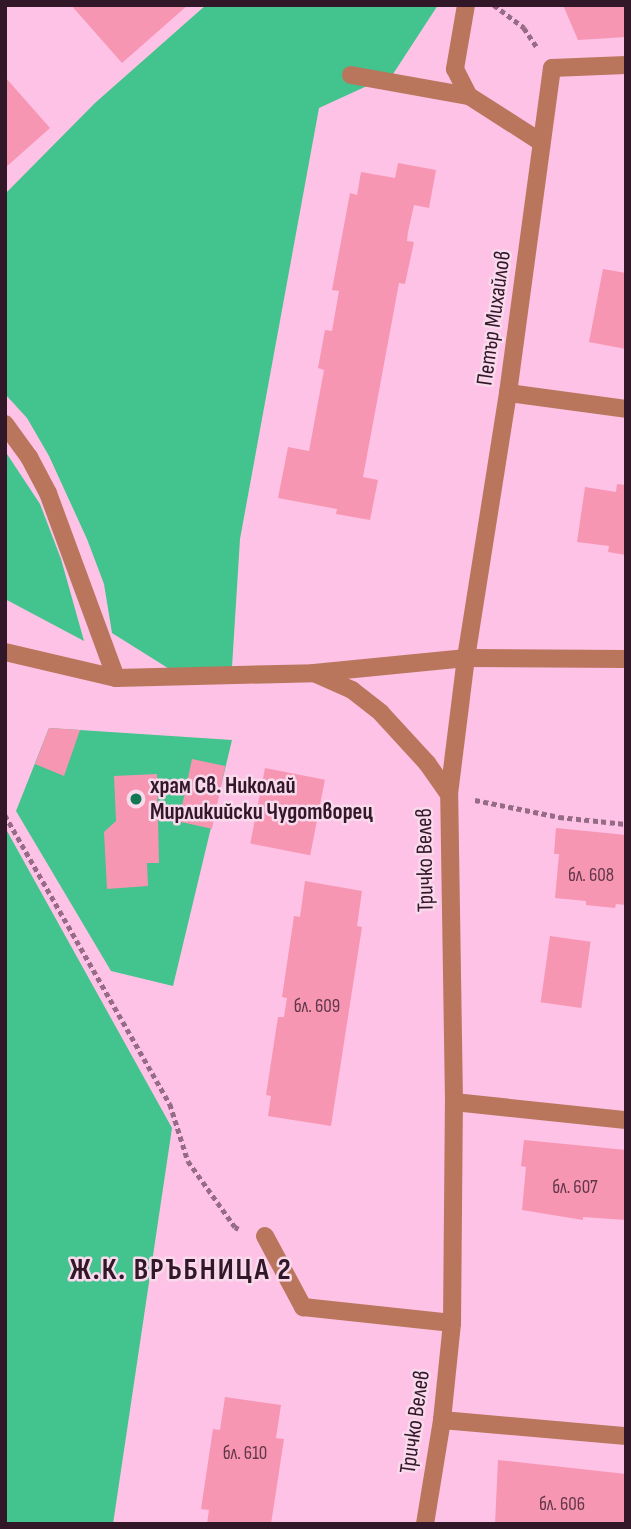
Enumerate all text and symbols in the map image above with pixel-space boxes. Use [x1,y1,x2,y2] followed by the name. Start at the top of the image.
[471,249,517,387] street label: Петър Михайлов
[150,772,373,826] place label: храм Св. Николай Мирликийски Чудотворец
[128,791,144,807] marker: храм Св. Николай Мирликийски Чудотворец
[410,808,440,912] street label: Тричко Велев
[568,865,614,887] house number: бл. 608
[294,996,340,1018] house number: бл. 609
[552,1177,598,1199] house number: бл. 607
[71,1252,291,1288] district label: Ж.К. ВРЪБНИЦА 2
[394,1369,436,1475] street label: Тричко Велев
[223,1443,267,1465] house number: бл. 610
[539,1494,585,1516] house number: бл. 606

